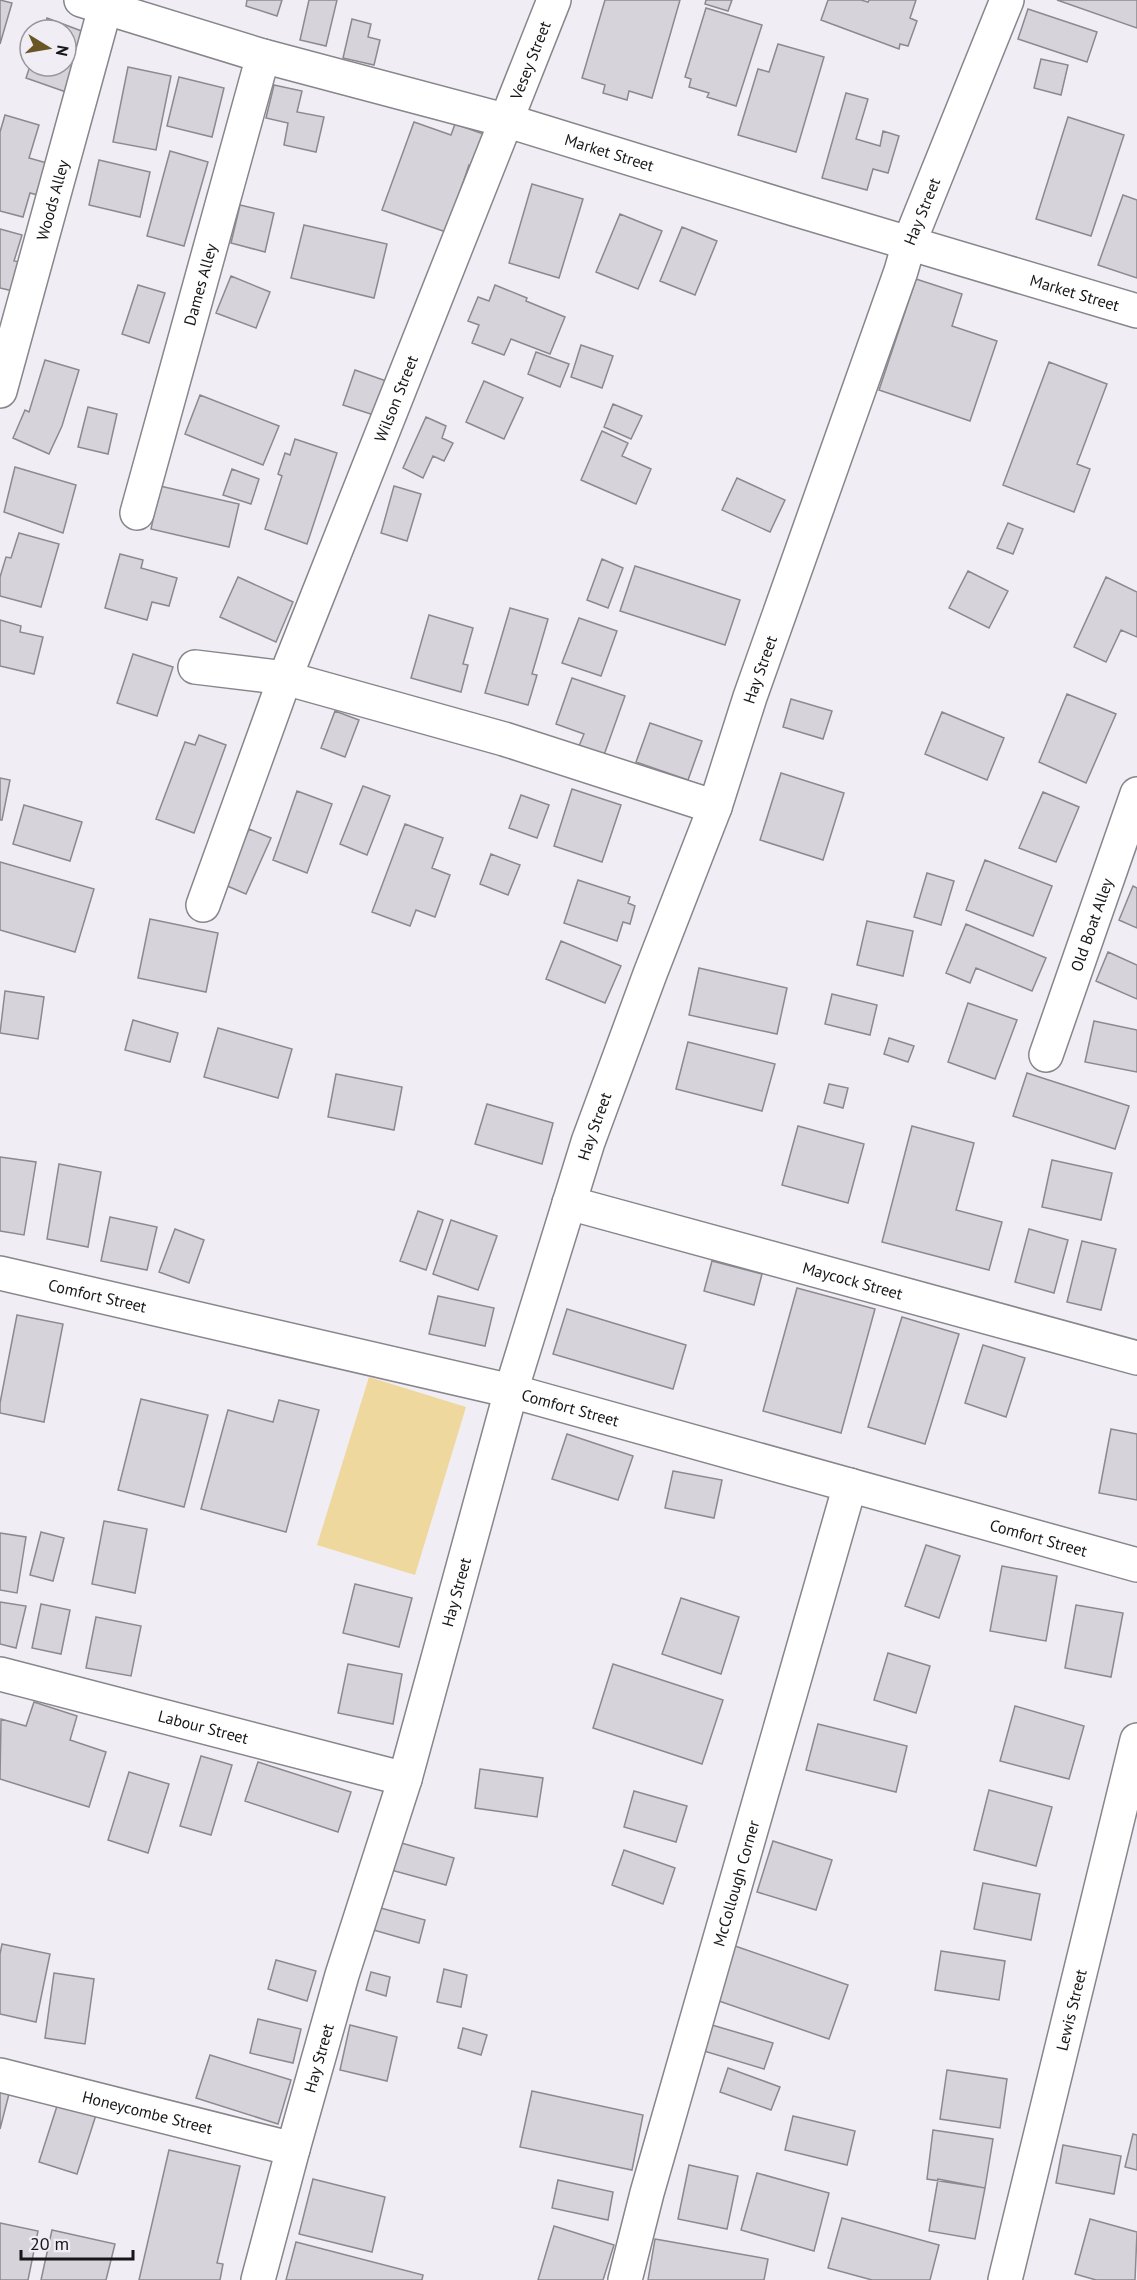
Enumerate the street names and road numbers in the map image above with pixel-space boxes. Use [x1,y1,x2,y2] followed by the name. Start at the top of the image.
[505,17,555,103] street label: Vesey Street
[562,129,657,176] street label: Market Street
[32,157,73,243] street label: Woods Alley
[899,174,944,248] street label: Hay Street
[179,241,221,328] street label: Dames Alley
[1028,270,1122,315] street label: Market Street
[370,352,422,445] street label: Wilson Street
[739,632,781,706] street label: Hay Street
[1066,875,1117,974] street label: Old Boat Alley
[573,1089,616,1163] street label: Hay Street
[800,1257,905,1304] street label: Maycock Street
[46,1274,149,1317] street label: Comfort Street
[519,1384,622,1431] street label: Comfort Street
[988,1515,1090,1561] street label: Comfort Street
[437,1555,475,1629] street label: Hay Street
[156,1705,251,1748] street label: Labour Street
[708,1817,764,1949] street label: McCollough Corner
[1051,1967,1091,2053] street label: Lewis Street
[299,2021,338,2095] street label: Hay Street
[80,2086,215,2138] street label: Honeycombe Street

